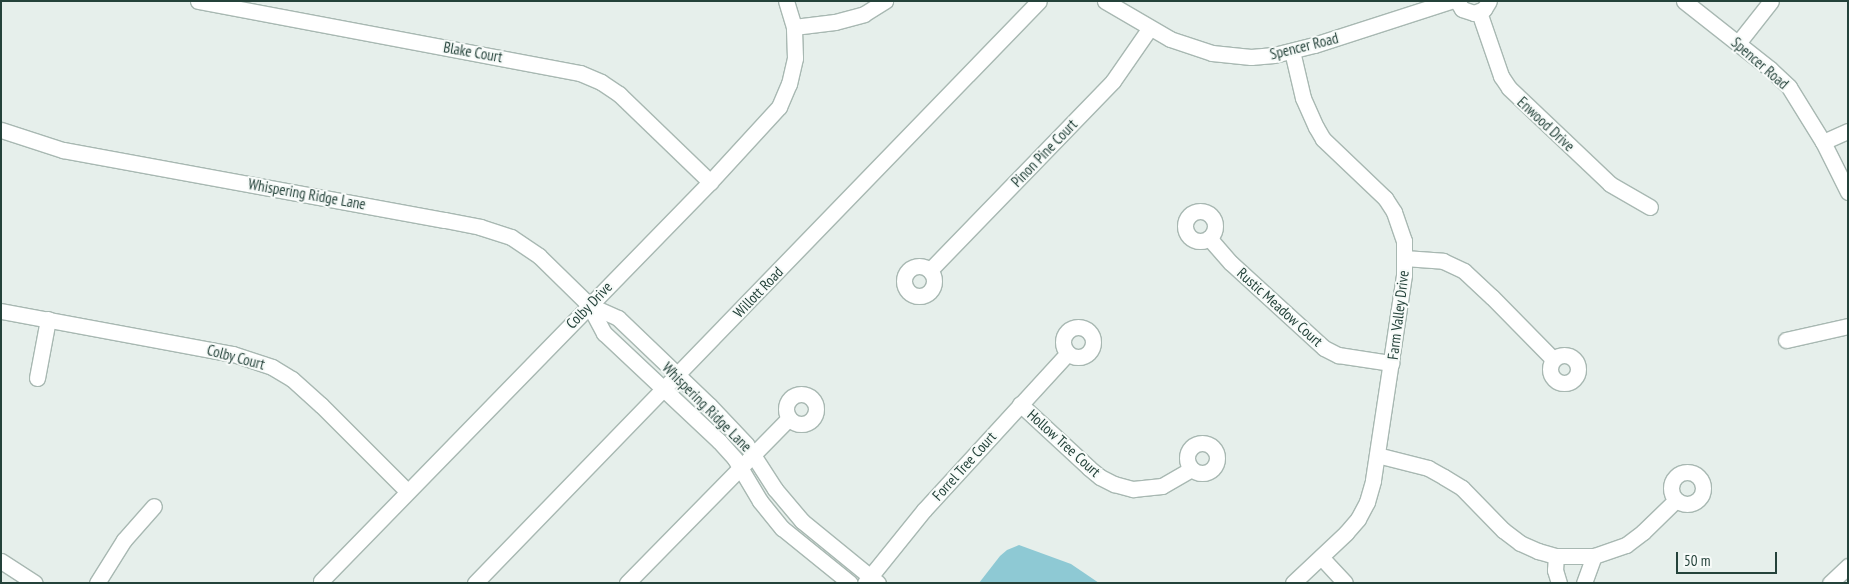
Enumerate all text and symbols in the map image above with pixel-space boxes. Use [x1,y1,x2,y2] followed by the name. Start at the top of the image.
[1268,29,1340,63] street label: Spencer Road
[1728,33,1792,93] street label: Spencer Road
[442,38,504,66] street label: Blake Court
[1514,93,1578,155] street label: Enwood Drive
[1007,116,1081,190] street label: Pinon Pine Court
[247,175,367,213] street label: Whispering Ridge Lane
[729,263,787,321] street label: Willott Road
[1233,264,1327,350] street label: Rustic Meadow Court
[1384,269,1412,361] street label: Farm Valley Drive
[562,278,616,332] street label: Colby Drive
[205,341,267,373] street label: Colby Court
[659,359,755,455] street label: Whispering Ridge Lane
[1023,405,1105,481] street label: Hollow Tree Court
[928,428,1000,504] street label: Forrel Tree Court
[1679,542,1780,574] scale bar
[1684,551,1710,570] text: 50 m

